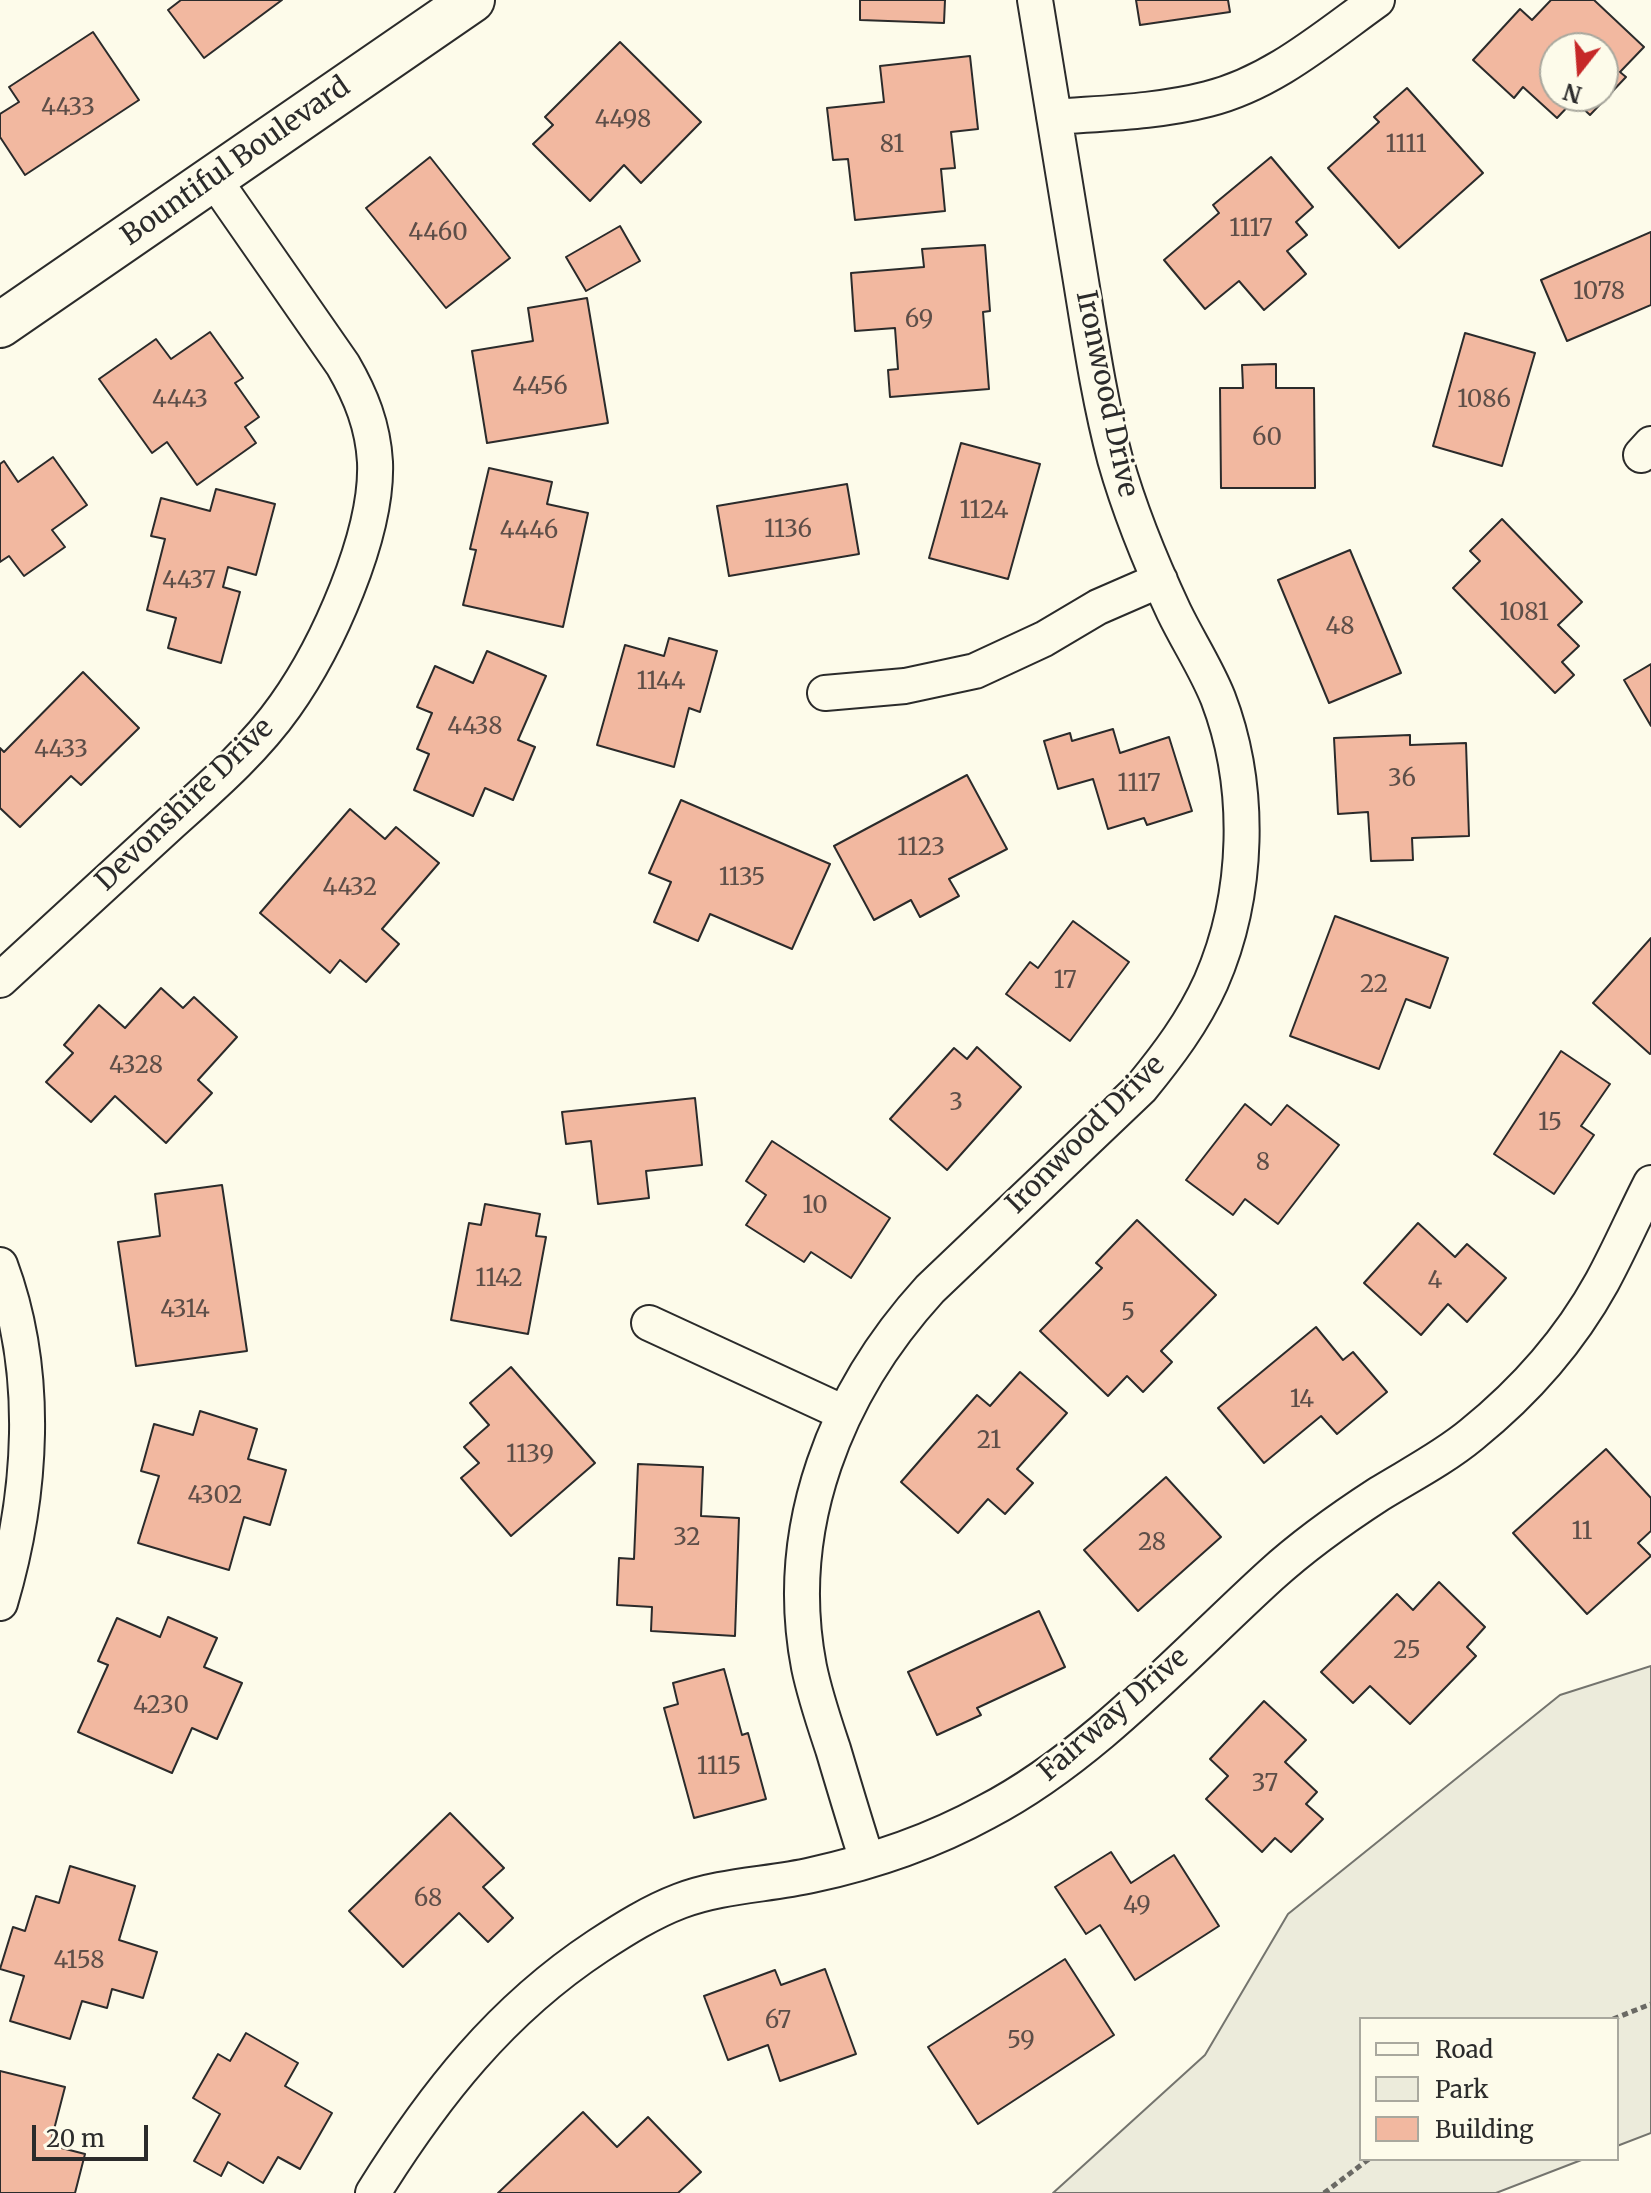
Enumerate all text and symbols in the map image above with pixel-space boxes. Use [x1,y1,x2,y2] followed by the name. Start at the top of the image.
[1539,32,1619,112] north arrow
[115,71,357,253] street label: Bountiful Boulevard
[1560,77,1585,109] text: N
[41,94,95,122] house number: 4433
[595,106,651,134] house number: 4498
[880,131,904,159] house number: 81
[1385,131,1427,159] house number: 1111
[1229,215,1273,243] house number: 1117
[408,219,468,247] house number: 4460
[1573,278,1625,306] house number: 1078
[1068,288,1144,500] street label: Ironwood Drive
[905,306,933,334] house number: 69
[512,373,568,401] house number: 4456
[152,386,208,414] house number: 4443
[1457,386,1511,414] house number: 1086
[1252,424,1282,452] house number: 60
[960,497,1008,525] house number: 1124
[764,516,812,544] house number: 1136
[500,517,558,545] house number: 4446
[162,567,216,595] house number: 4437
[1499,599,1549,627] house number: 1081
[1325,613,1355,641] house number: 48
[636,668,686,696] house number: 1144
[89,712,281,898] street label: Devonshire Drive
[447,713,503,741] house number: 4438
[34,736,88,764] house number: 4433
[1388,765,1416,793] house number: 36
[1117,770,1161,798] house number: 1117
[897,834,945,862] house number: 1123
[719,864,765,892] house number: 1135
[323,874,377,902] house number: 4432
[1053,967,1077,995] house number: 17
[1360,971,1388,999] house number: 22
[1000,1049,1172,1221] street label: Ironwood Drive
[109,1052,163,1080] house number: 4328
[949,1089,963,1117] house number: 3
[1538,1109,1562,1137] house number: 15
[1256,1149,1270,1177] house number: 8
[802,1192,828,1220] house number: 10
[475,1265,523,1293] house number: 1142
[1428,1267,1442,1295] house number: 4
[160,1296,210,1324] house number: 4314
[1121,1299,1135,1327] house number: 5
[1290,1386,1314,1414] house number: 14
[977,1427,1001,1455] house number: 21
[506,1441,554,1469] house number: 1139
[187,1482,243,1510] house number: 4302
[1572,1518,1592,1546] house number: 11
[673,1524,701,1552] house number: 32
[1138,1529,1166,1557] house number: 28
[1393,1637,1421,1665] house number: 25
[1032,1641,1196,1789] street label: Fairway Drive
[133,1692,189,1720] house number: 4230
[697,1753,741,1781] house number: 1115
[1252,1770,1278,1798] house number: 37
[414,1885,442,1913] house number: 68
[1123,1892,1151,1920] house number: 49
[54,1947,104,1975] house number: 4158
[765,2007,791,2035] house number: 67
[1359,2017,1619,2161] legend
[1007,2027,1035,2055] house number: 59
[1435,2034,1493,2065] text: Road
[1435,2074,1488,2105] text: Park
[36,2109,152,2159] scale bar
[1435,2114,1534,2145] text: Building
[46,2123,105,2154] text: 20 m

